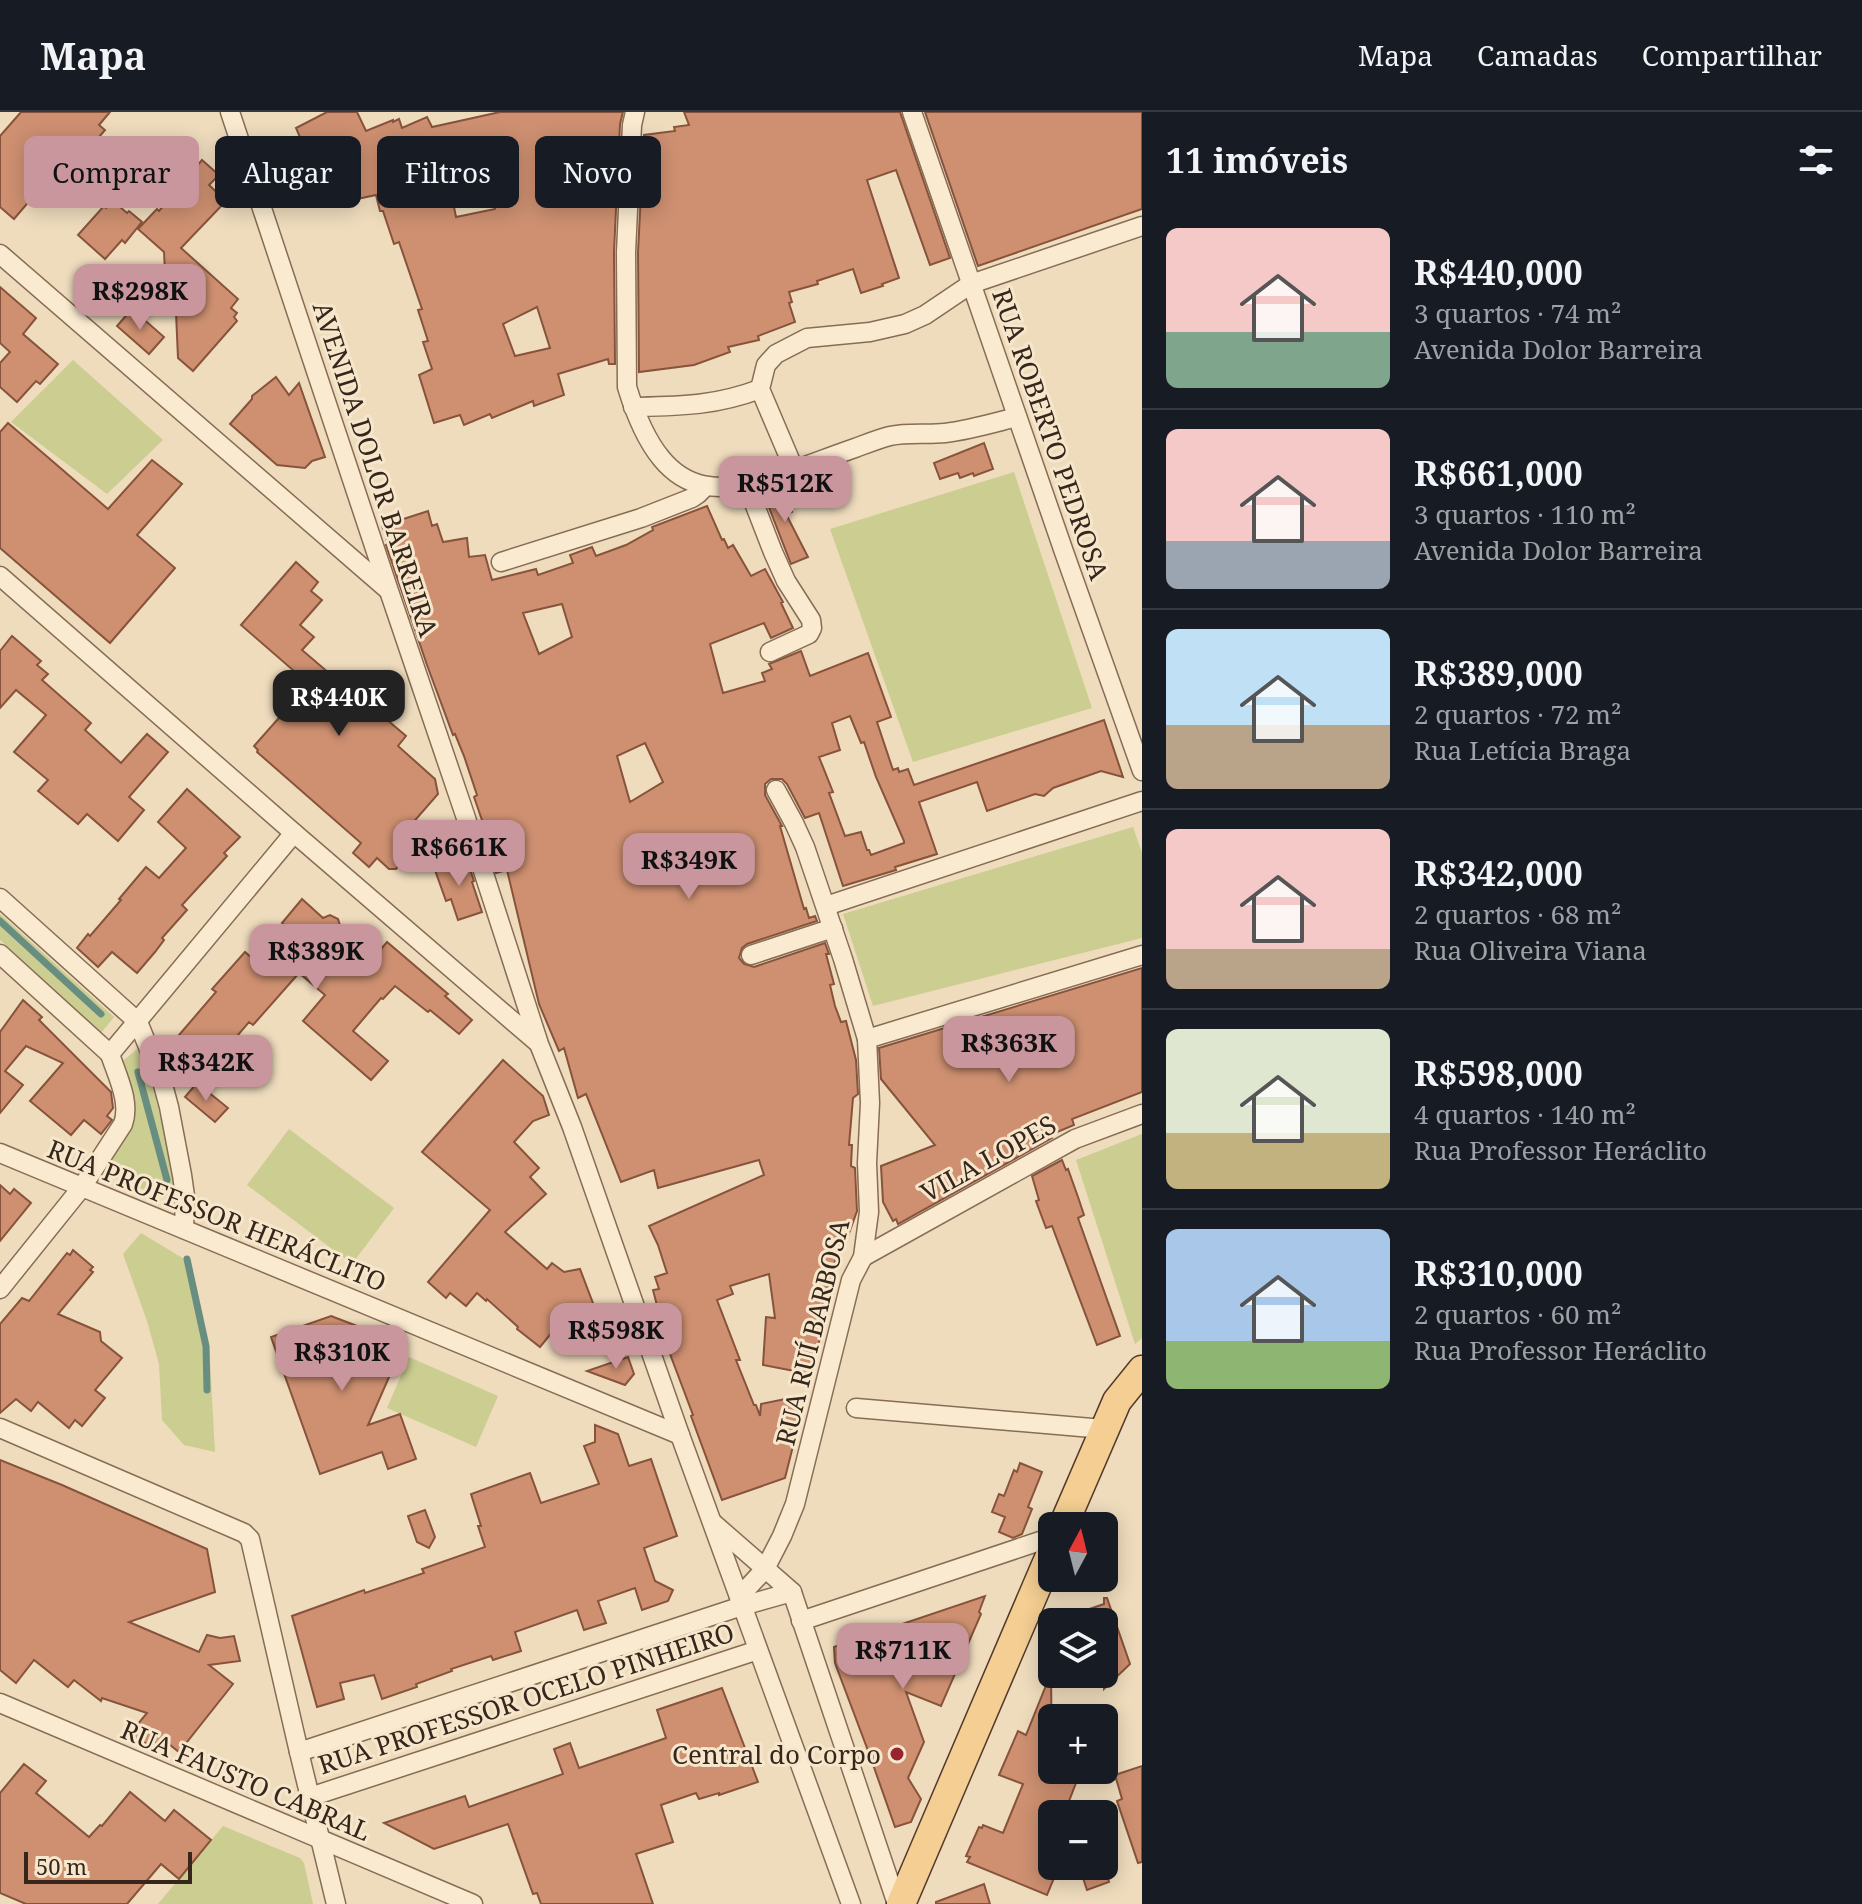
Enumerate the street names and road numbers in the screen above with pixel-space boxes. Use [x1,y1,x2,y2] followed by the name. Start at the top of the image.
[984,284,1118,585] street label: RUA ROBERTO PEDROSA
[305,297,447,642] street label: AVENIDA DOLOR BARREIRA
[914,1106,1062,1210] street label: VILA LOPES
[42,1130,392,1300] street label: RUA PROFESSOR HERÁCLITO
[766,1215,858,1449] street label: RUA RUÍ BARBOSA
[313,1614,739,1782] street label: RUA PROFESSOR OCELO PINHEIRO
[116,1711,376,1849] street label: RUA FAUSTO CABRAL

